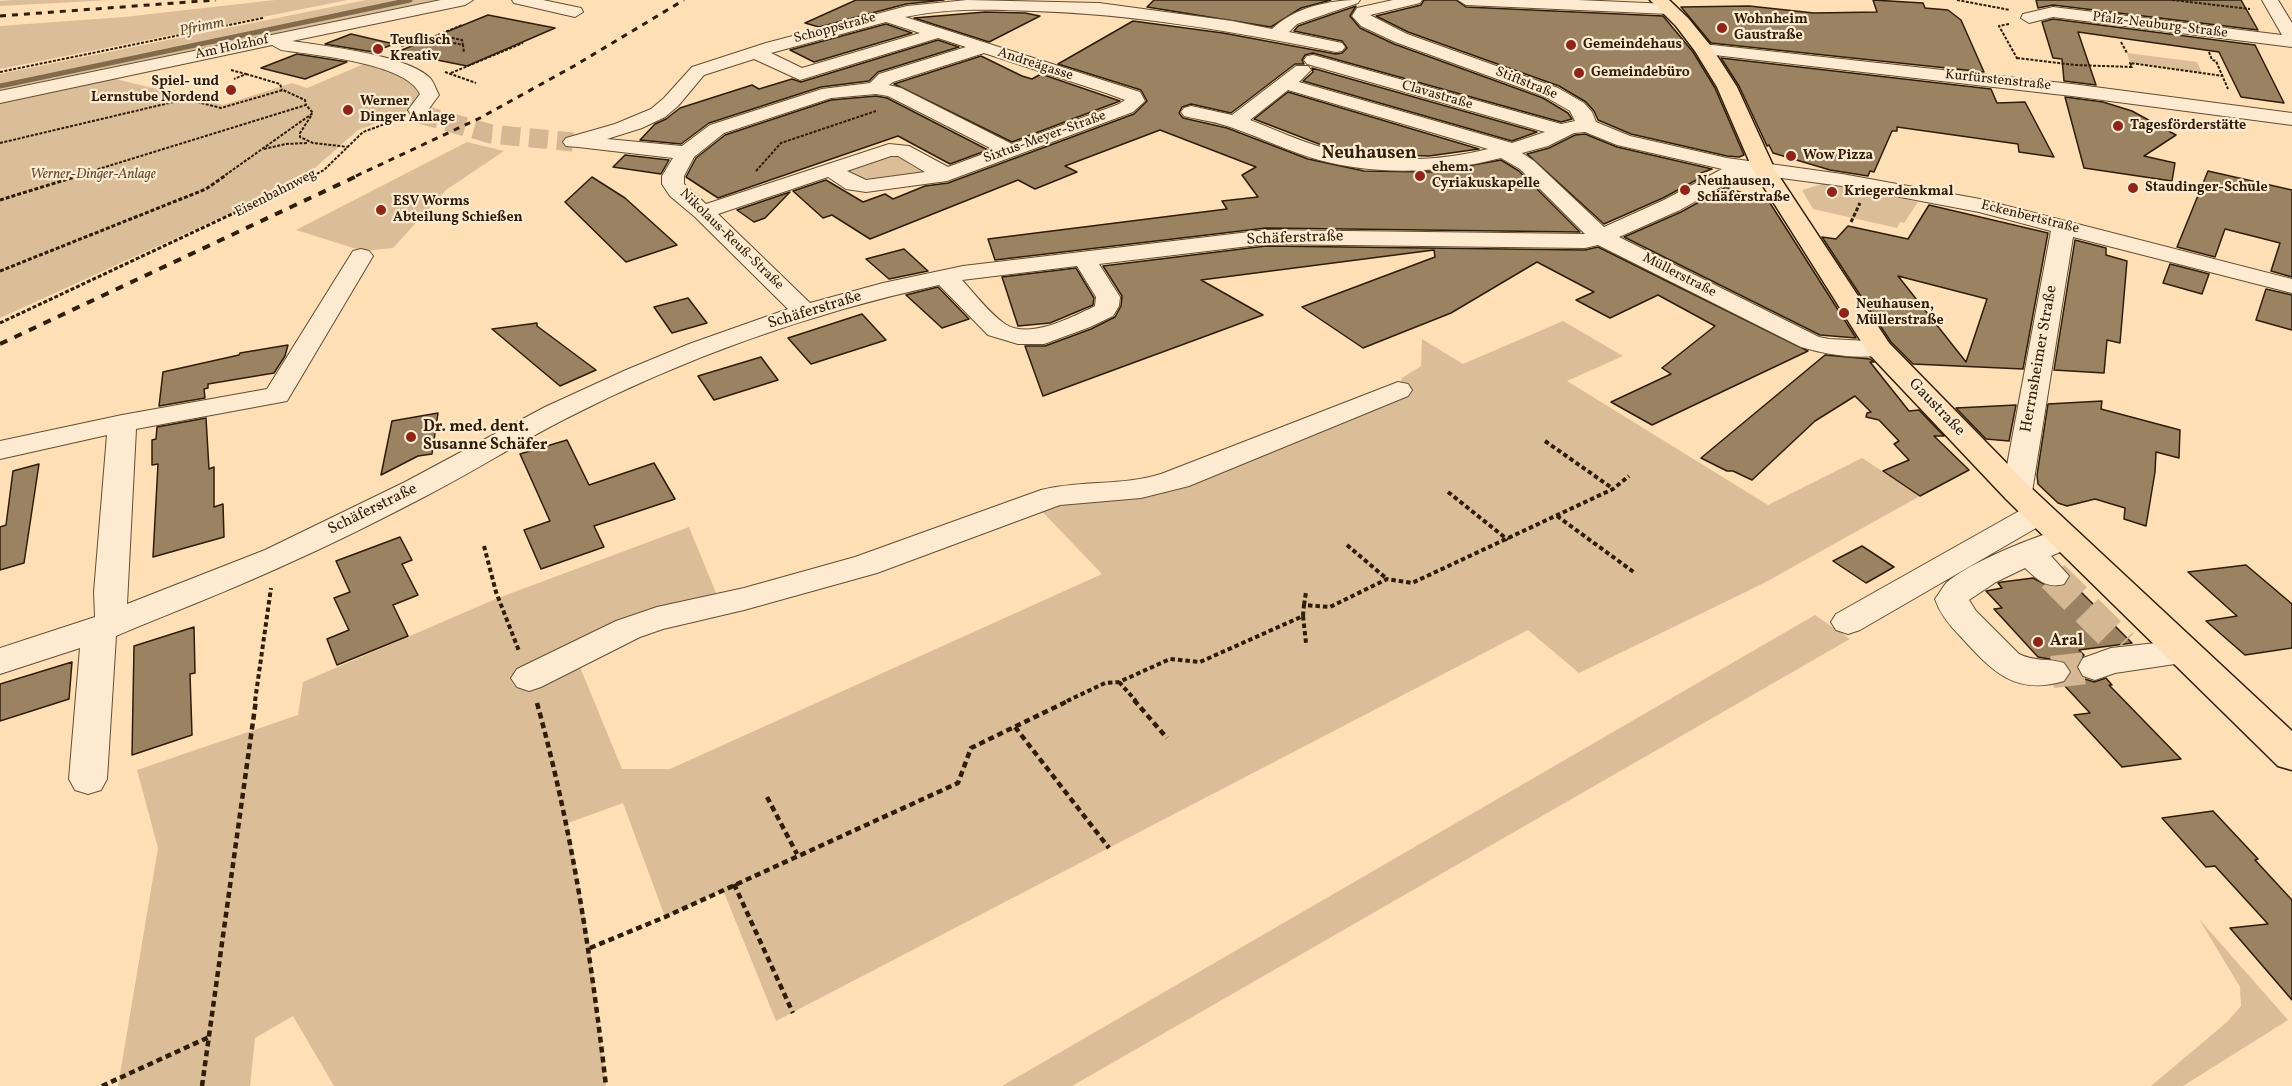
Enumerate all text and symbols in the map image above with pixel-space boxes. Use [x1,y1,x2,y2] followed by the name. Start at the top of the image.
[2091,9,2229,43] street label: Pfalz-Neuburg-Straße
[792,10,878,48] street label: Schoppstraße
[1734,12,1808,44] place label: Wohnheim Gaustraße
[178,14,226,42] water label: Pfrimm
[1715,21,1729,35] marker: Wohnheim Gaustraße
[194,32,270,64] street label: Am Holzhof
[390,33,451,66] place label: Teuflisch Kreativ
[1583,37,1682,53] place label: Gemeindehaus
[1564,38,1578,52] marker: Gemeindehaus
[371,42,385,56] marker: Teuflisch Kreativ
[995,45,1075,85] street label: Andreägasse
[1493,64,1559,104] street label: Stiftstraße
[1591,65,1690,81] place label: Gemeindebüro
[1572,66,1586,80] marker: Gemeindebüro
[1944,67,2052,95] street label: Kurfürstenstraße
[91,74,219,106] place label: Spiel- und Lernstube Nordend
[1400,78,1474,114] street label: Clavastraße
[224,83,238,97] marker: Spiel- und Lernstube Nordend
[360,94,455,126] place label: Werner Dinger Anlage
[341,103,355,117] marker: Werner Dinger Anlage
[981,108,1109,168] street label: Sixtus-Meyer-Straße
[2130,118,2246,134] place label: Tagesförderstätte
[2111,119,2125,133] marker: Tagesförderstätte
[1321,144,1417,166] district label: Neuhausen
[1803,148,1873,164] place label: Wow Pizza
[1784,149,1798,163] marker: Wow Pizza
[1432,160,1540,192] place label: ehem. Cyriakuskapelle
[233,166,319,222] street label: Eisenbahnweg
[30,167,156,183] park label: Werner-Dinger-Anlage
[1413,169,1427,183] marker: ehem. Cyriakuskapelle
[1697,174,1790,206] place label: Neuhausen, Schäferstraße
[2145,180,2268,196] place label: Staudinger-Schule
[2126,181,2140,195] marker: Staudinger-Schule
[1678,183,1692,197] marker: Neuhausen, Schäferstraße
[1844,184,1953,200] place label: Kriegerdenkmal
[1825,185,1839,199] marker: Kriegerdenkmal
[675,186,787,294] street label: Nikolaus-Reuß-Straße
[393,194,523,226] place label: ESV Worms Abteilung Schießen
[1979,198,2081,238] street label: Eckenbertstraße
[374,203,388,217] marker: ESV Worms Abteilung Schießen
[1246,228,1344,250] street label: Schäferstraße
[1639,250,1719,302] street label: Müllerstraße
[2018,284,2062,434] street label: Herrnsheimer Straße
[766,288,864,334] street label: Schäferstraße
[1856,297,1944,330] place label: Neuhausen, Müllerstraße
[1837,306,1851,320] marker: Neuhausen, Müllerstraße
[1904,375,1968,441] street label: Gaustraße
[423,418,547,456] place label: Dr. med. dent. Susanne Schäfer
[404,430,418,444] marker: Dr. med. dent. Susanne Schäfer
[325,480,421,540] street label: Schäferstraße
[2050,632,2083,652] place label: Aral
[2031,635,2045,649] marker: Aral

